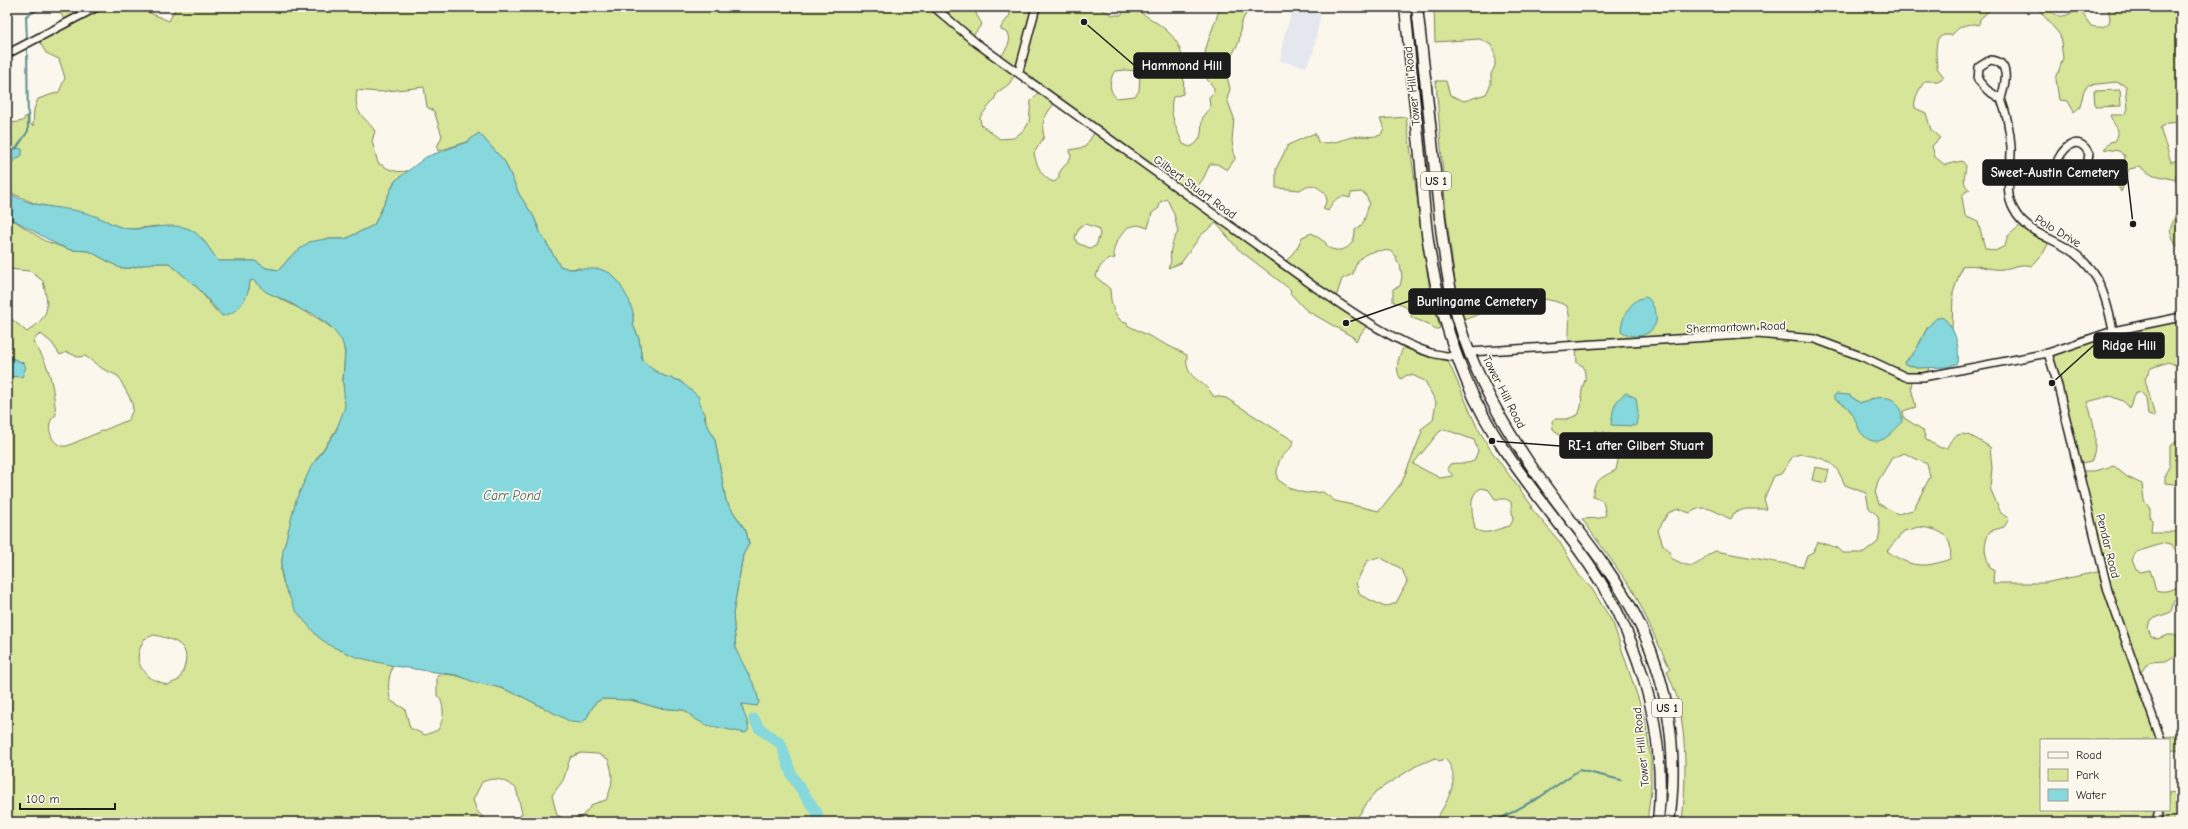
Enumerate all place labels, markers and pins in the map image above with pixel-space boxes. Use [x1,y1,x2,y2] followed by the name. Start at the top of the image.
[1134,53,1230,78] callout: Hammond Hill
[1983,160,2127,185] callout: Sweet-Austin Cemetery
[1409,289,1545,314] callout: Burlingame Cemetery
[2094,333,2164,358] callout: Ridge Hill
[1560,433,1712,458] callout: RI-1 after Gilbert Stuart

